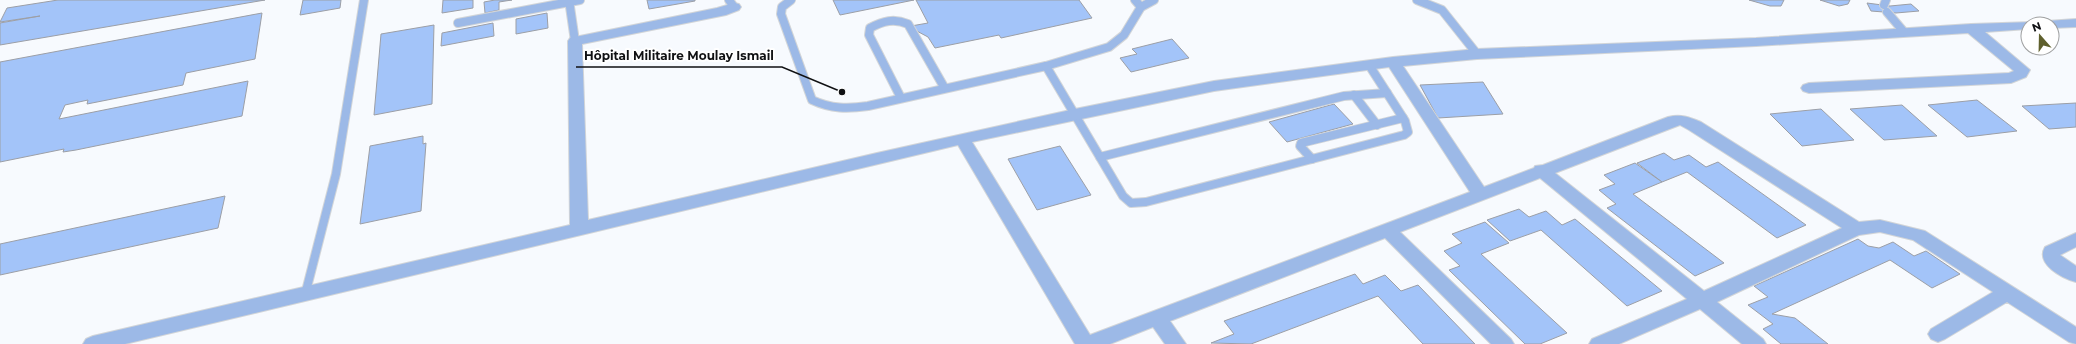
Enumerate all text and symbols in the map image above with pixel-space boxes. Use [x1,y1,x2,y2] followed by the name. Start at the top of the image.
[2020,16,2060,56] north arrow
[2030,19,2043,35] text: N
[576,43,782,67] callout: Hôpital Militaire Moulay Ismail
[584,48,774,63] text: Hôpital Militaire Moulay Ismail

